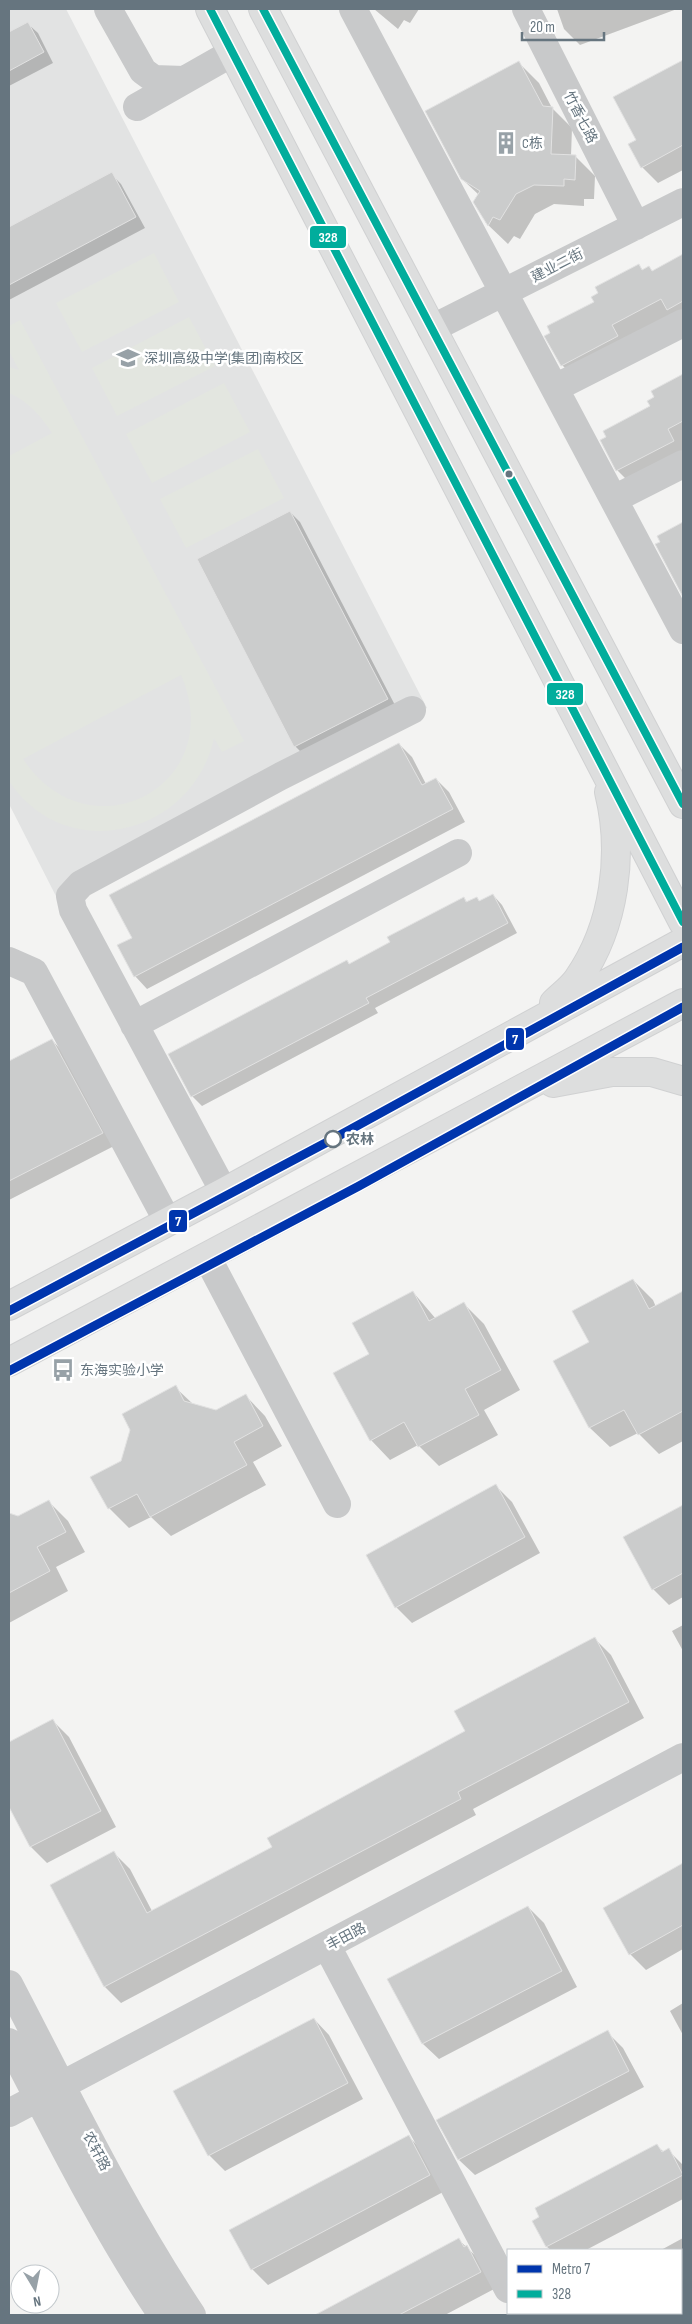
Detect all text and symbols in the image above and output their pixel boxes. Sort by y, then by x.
scale bar [522,10,604,42]
text: 20 m [530,18,555,37]
street label: 竹香七路 [560,88,601,146]
building icon: C栋 [493,130,519,156]
place label: C栋 [522,135,543,152]
line badge: 328 [309,225,347,249]
text: 328 [318,229,338,246]
street label: 建业二街 [528,245,586,286]
school or university icon: 深圳高级中学(集团)南校区 [115,345,141,371]
place label: 深圳高级中学(集团)南校区 [144,350,304,367]
unlabelled marker [504,469,514,479]
line badge: 328 [546,682,584,706]
text: 328 [555,686,575,703]
line badge: 7 [505,1027,525,1051]
text: 7 [512,1031,519,1048]
marker: 农林 [324,1130,342,1148]
place label: 农林 [346,1131,374,1148]
line badge: 7 [168,1209,188,1233]
text: 7 [175,1213,182,1230]
bus stop icon: 东海实验小学 [50,1357,76,1383]
place label: 东海实验小学 [80,1362,164,1379]
street label: 丰田路 [324,1919,369,1954]
street label: 农轩路 [79,2129,114,2174]
legend [507,2249,682,2314]
text: Metro 7 [552,2260,590,2279]
north arrow [10,2264,60,2314]
text: 328 [552,2285,571,2304]
text: N [32,2292,42,2310]

